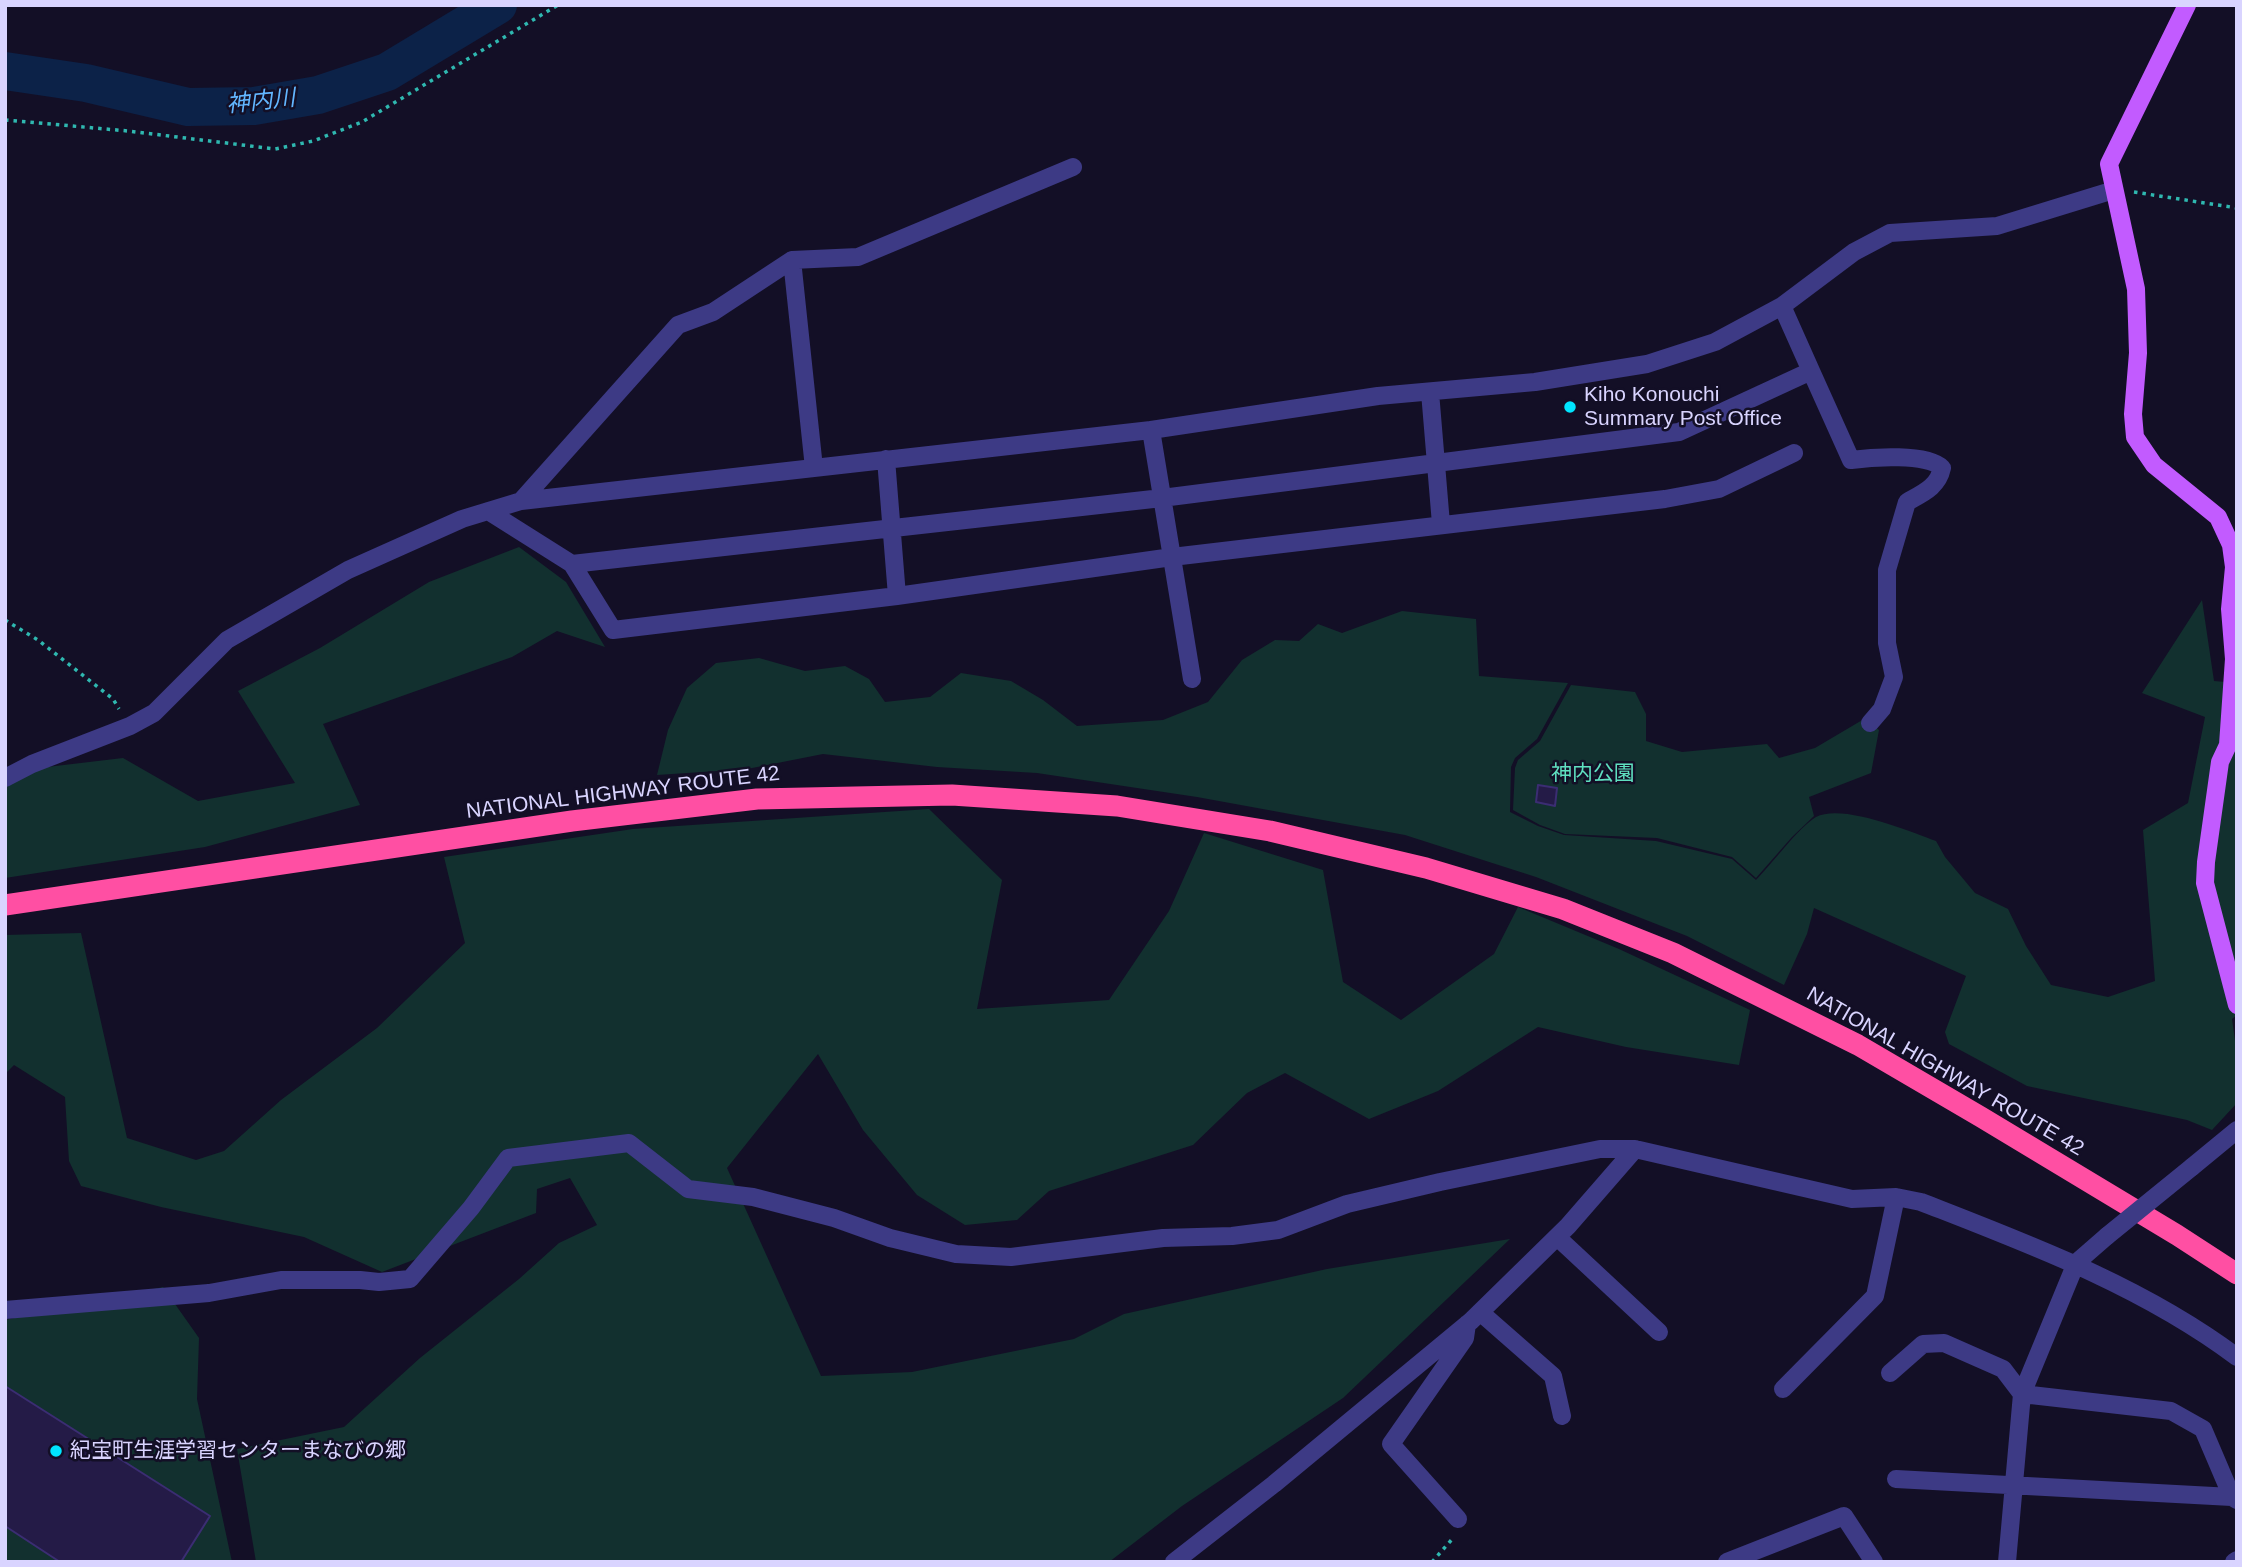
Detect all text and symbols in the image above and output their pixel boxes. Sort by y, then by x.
water label: 神内川 [225,85,297,119]
place label: Kiho Konouchi Summary Post Office [1584,382,1782,432]
marker: Kiho Konouchi Summary Post Office [1562,399,1578,415]
street label: NATIONAL HIGHWAY ROUTE 42 [465,761,781,825]
park label: 神内公園 [1551,761,1635,787]
street label: NATIONAL HIGHWAY ROUTE 42 [1802,982,2088,1162]
place label: 紀宝町生涯学習センターまなびの郷 [70,1438,406,1464]
marker: 紀宝町生涯学習センターまなびの郷 [48,1443,64,1459]

